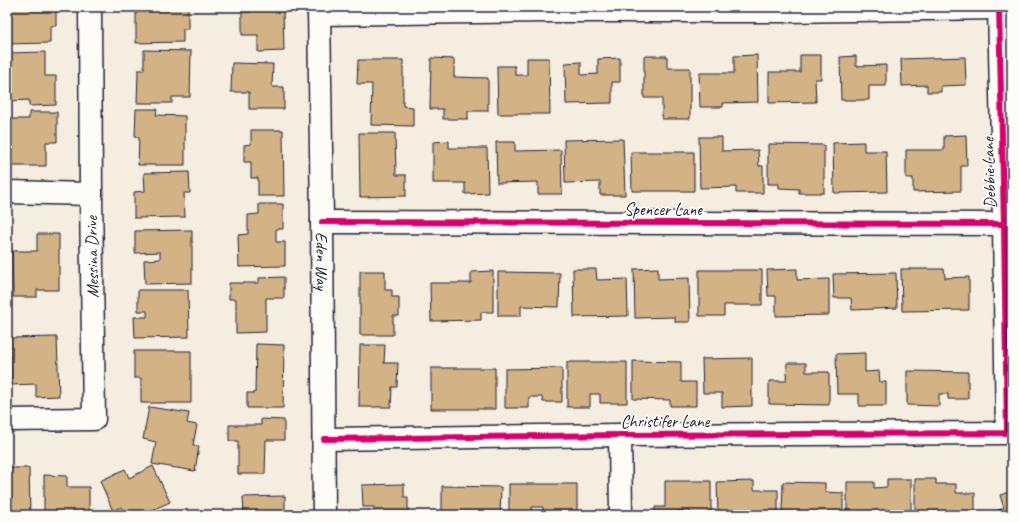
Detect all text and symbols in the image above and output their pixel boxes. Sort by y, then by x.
street label: Debbie Lane [977,136,1001,209]
street label: Spencer Lane [624,199,703,220]
street label: Messina Drive [81,214,103,298]
street label: Eden Way [312,232,333,291]
street label: Christifer Lane [621,411,711,432]

